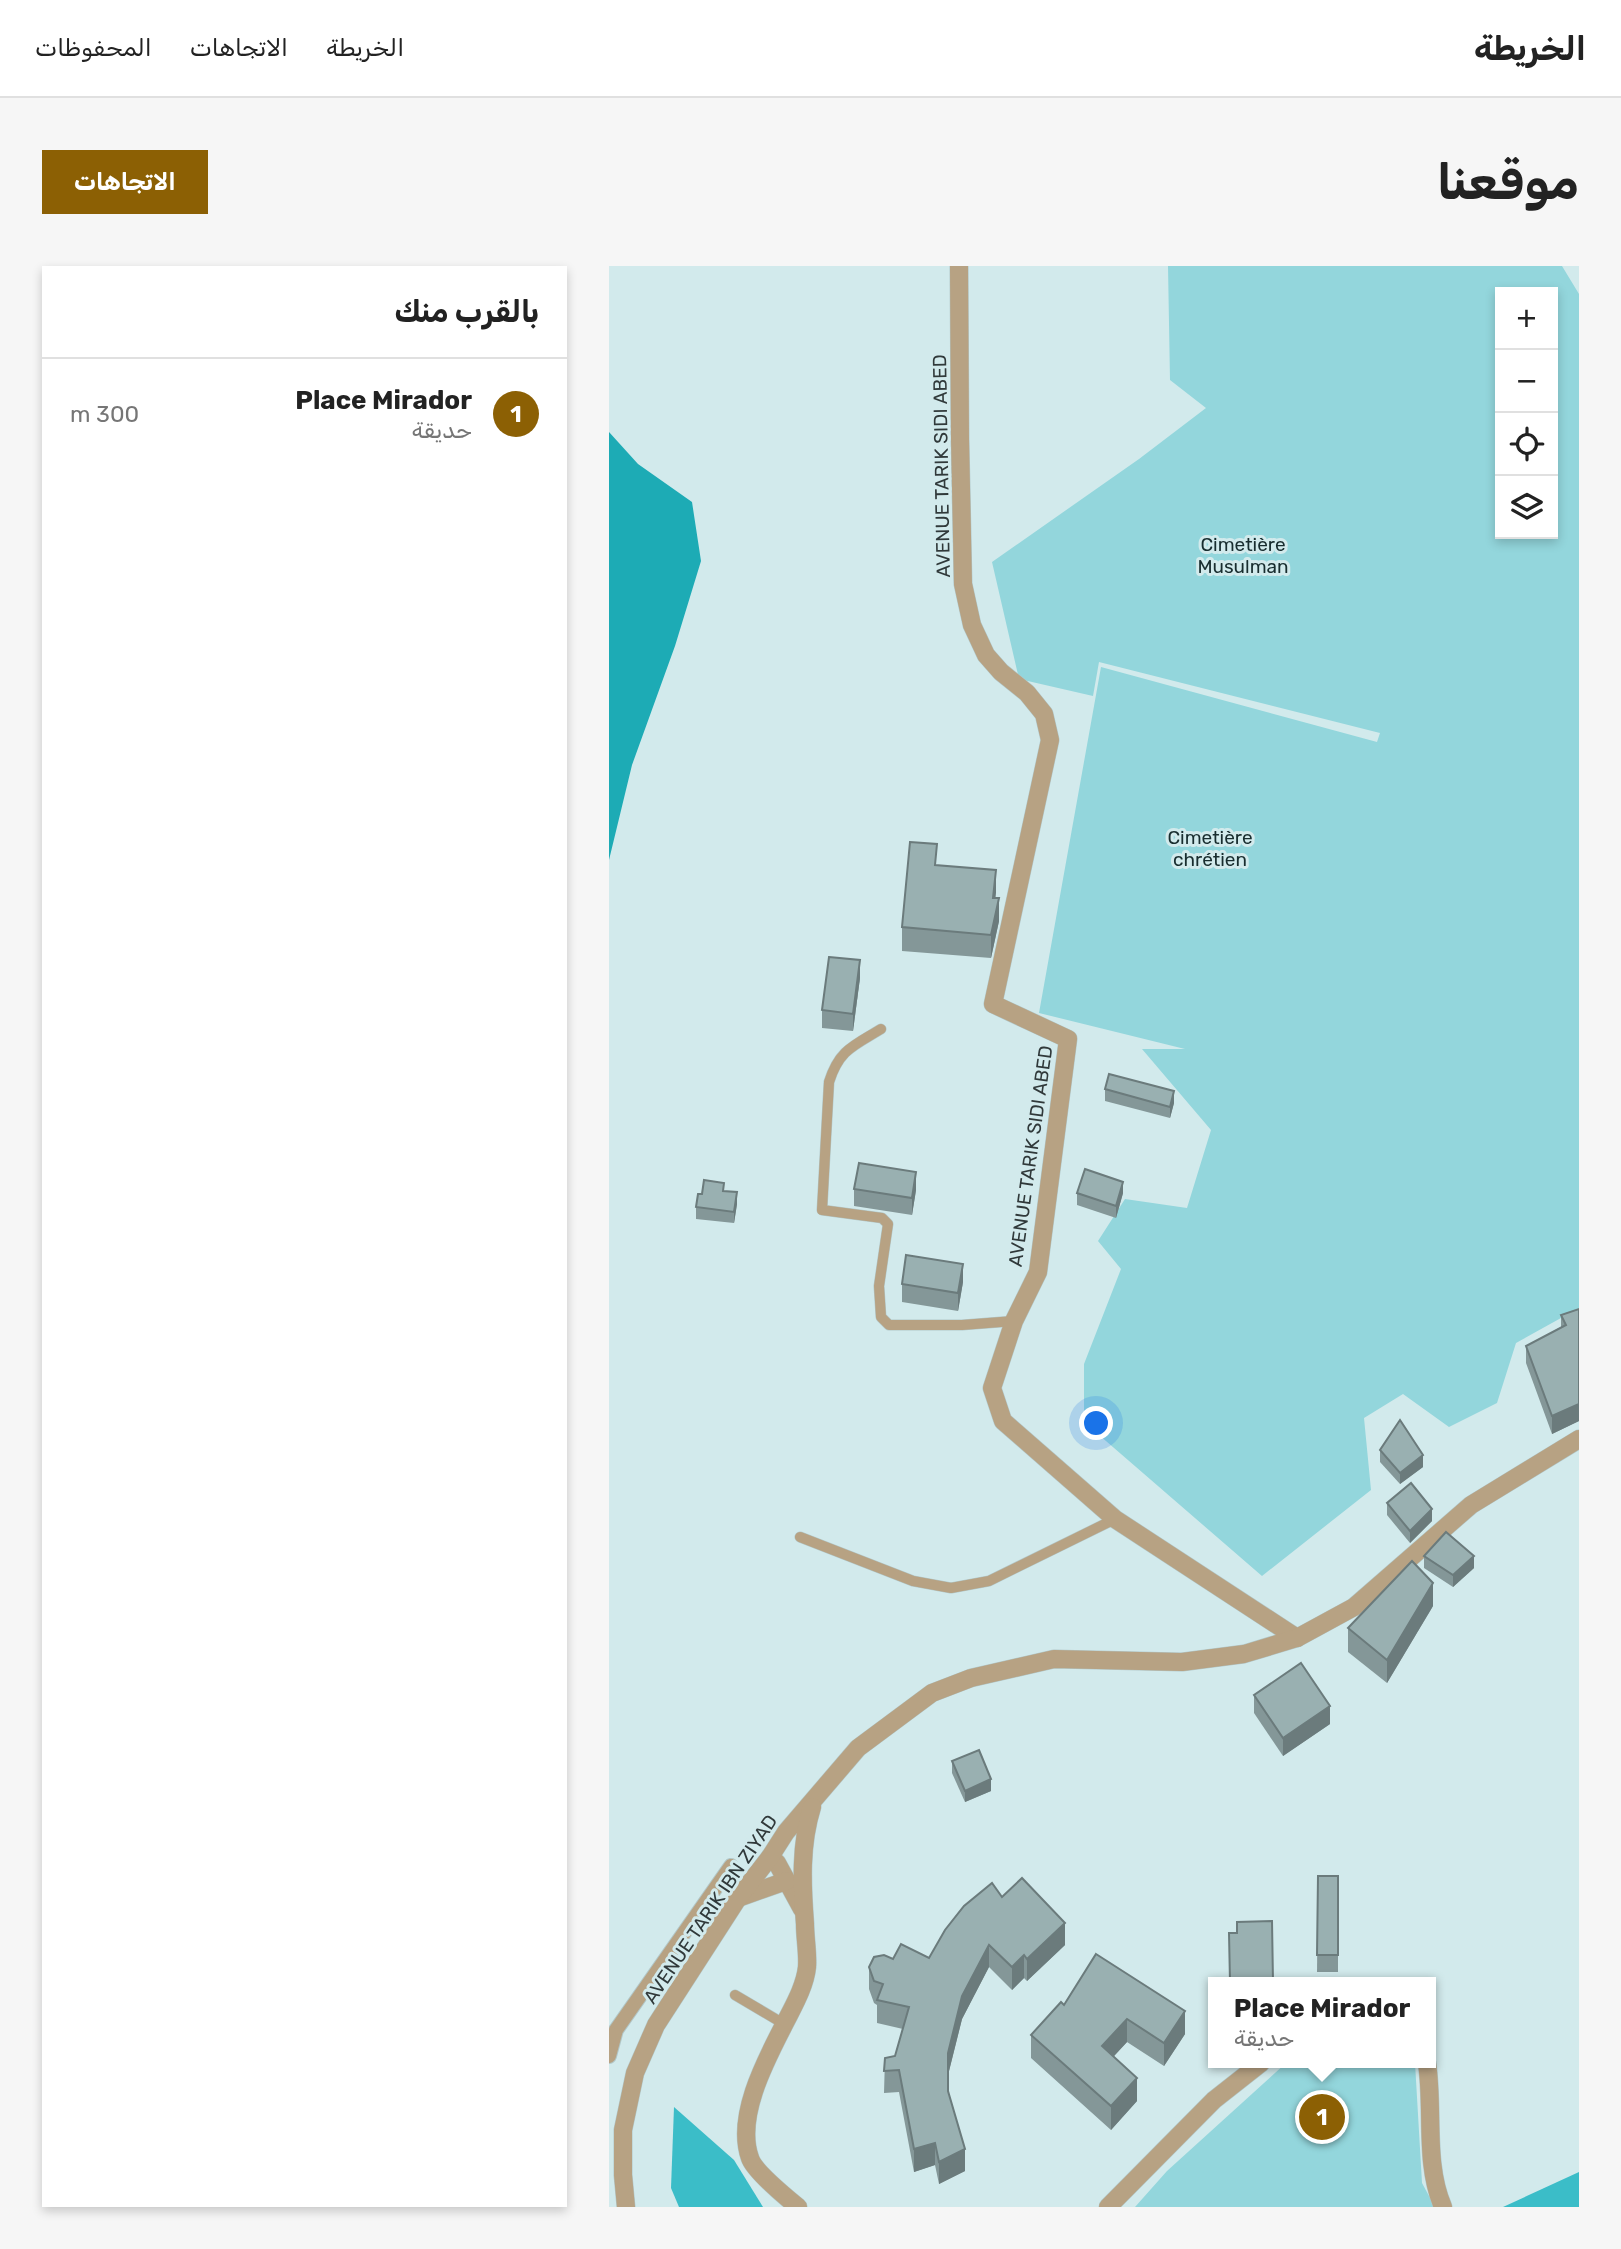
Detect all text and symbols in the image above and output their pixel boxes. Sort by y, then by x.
text: الخريطة [1474,29,1586,68]
text: المحفوظات [35,34,152,62]
text: الاتجاهات [190,34,288,62]
text: الخريطة [326,34,404,62]
button: الاتجاهات [42,150,208,214]
text: موقعنا [1437,153,1579,211]
map controls [1495,287,1558,539]
button: + [1495,287,1558,350]
text: بالقرب منك [394,294,539,330]
button: − [1495,350,1558,413]
street label: AVENUE TARIK SIDI ABED [928,354,955,578]
text: Place Mirador [295,385,472,416]
text: 300 m [70,400,139,428]
text: 1 [510,400,522,428]
button: locate [1495,413,1558,476]
text: حديقة [411,416,472,444]
button: layers [1495,476,1558,539]
park label: Cimetière Musulman [1197,533,1289,578]
park label: Cimetière chrétien [1167,826,1253,871]
street label: AVENUE TARIK SIDI ABED [1004,1044,1057,1268]
your location [1079,1406,1113,1440]
street label: AVENUE TARIK IBN ZIYAD [639,1810,782,2008]
popup [1208,1977,1436,2068]
text: Place Mirador [1234,1993,1410,2024]
text: حديقة [1234,2024,1294,2052]
pin: 1 [1299,2091,1345,2143]

